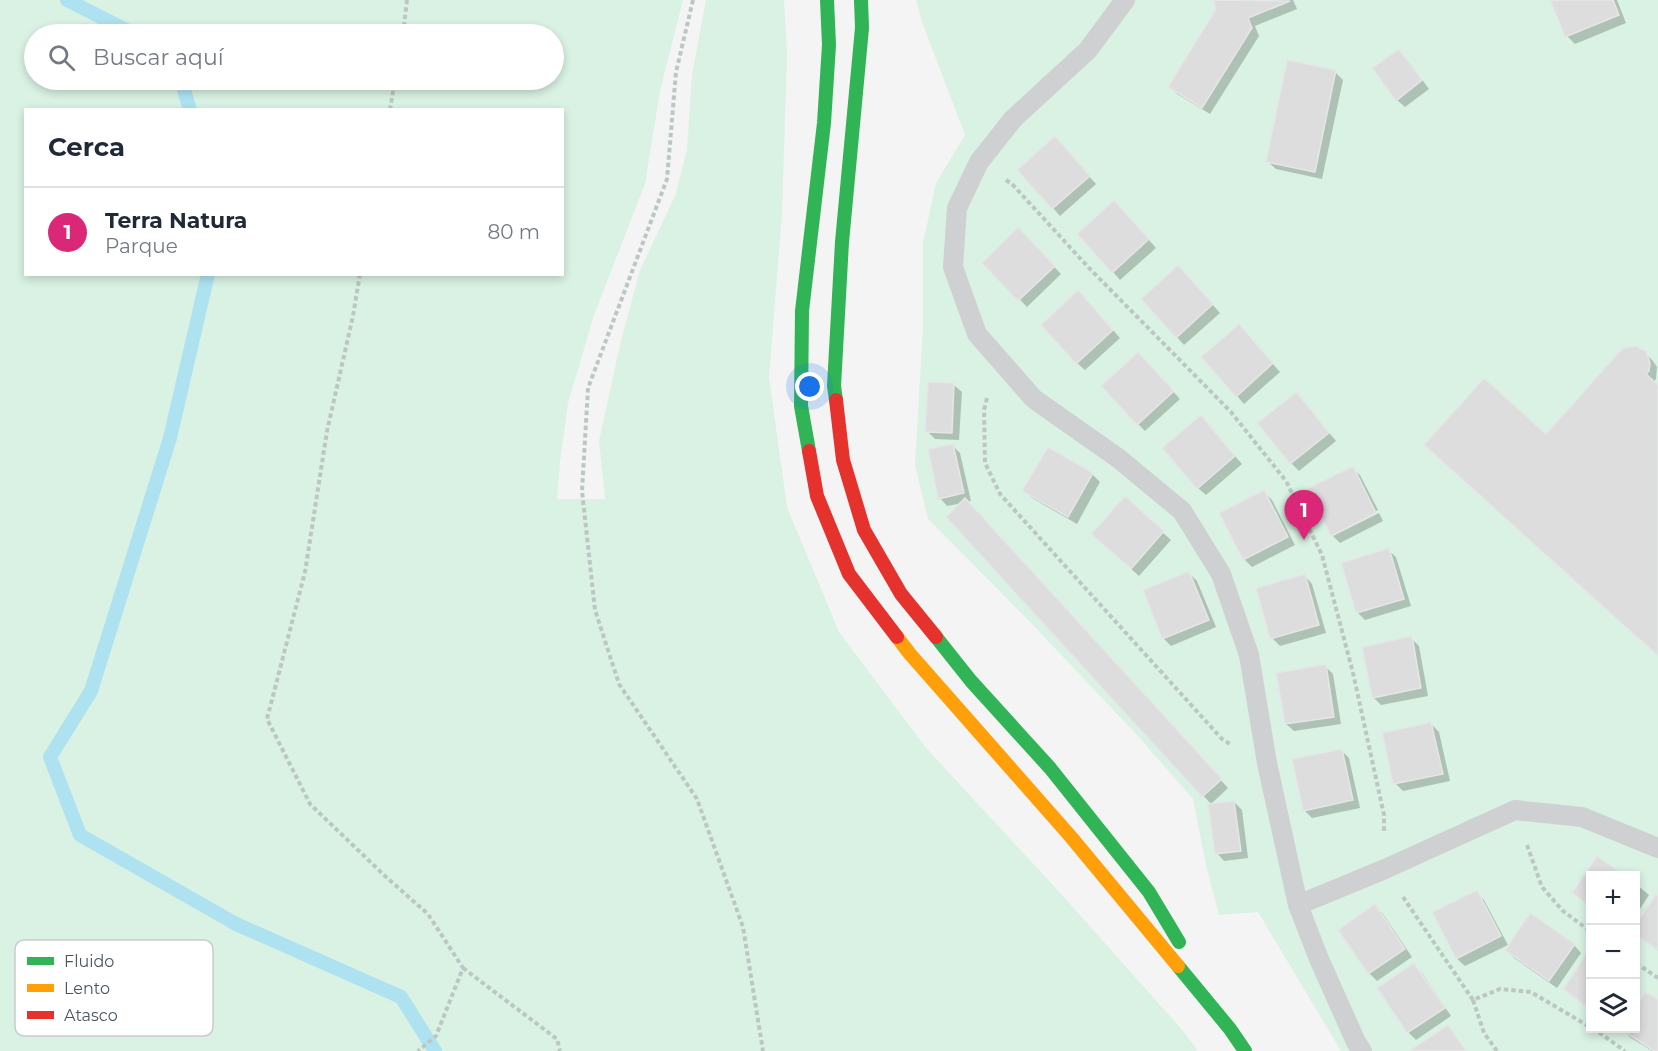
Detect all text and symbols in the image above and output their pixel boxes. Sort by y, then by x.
search box [24,24,564,90]
icon: search [45,41,78,74]
text: Buscar aquí [93,44,224,71]
text: Cerca [48,131,125,163]
text: Terra Natura [105,207,247,234]
text: 1 [64,220,71,244]
text: 80 m [488,220,540,244]
text: Parque [105,234,178,258]
your location [795,372,824,401]
pin: 1 [1284,490,1324,540]
map controls [1586,871,1640,1033]
button: + [1586,871,1640,925]
button: − [1586,925,1640,979]
legend [15,940,213,1036]
text: Fluido [64,952,114,971]
text: Lento [64,979,110,998]
button: layers [1586,979,1640,1033]
text: Atasco [64,1006,118,1025]

